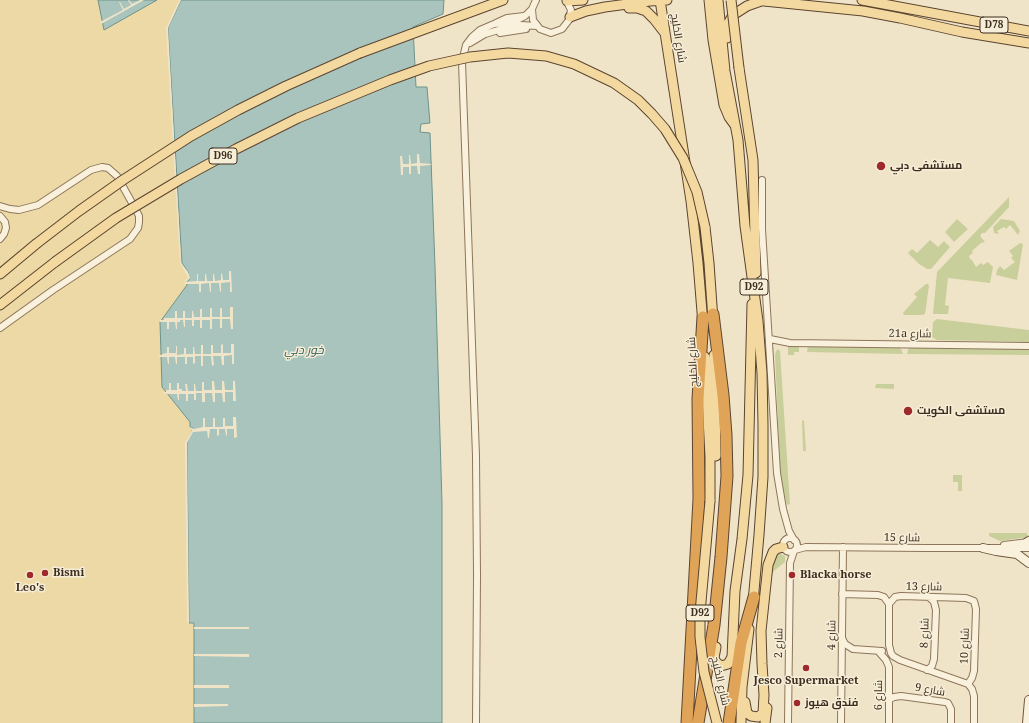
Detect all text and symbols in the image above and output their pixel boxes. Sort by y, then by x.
street label: شارع الخليج [668,12,688,64]
road number: D78 [980,17,1008,33]
road number: D96 [209,148,237,164]
place label: مستشفى دبي [890,159,962,173]
marker: مستشفى دبي [875,160,887,172]
road number: D92 [740,279,768,295]
street label: 21a شارع [889,327,931,341]
street label: شارع الخليج [685,337,701,387]
water label: خور دبي [284,344,324,358]
place label: مستشفى الكويت [917,404,1005,418]
marker: مستشفى الكويت [902,405,914,417]
street label: شارع 15 [884,531,920,545]
place label: Bismi [53,566,84,580]
marker: Bismi [40,568,50,578]
place label: Blacka horse [800,568,872,582]
marker: Leo's [25,570,35,580]
marker: Blacka horse [787,570,797,580]
street label: شارع 13 [906,580,942,594]
place label: Leo's [16,581,44,595]
road number: D92 [686,605,714,621]
street label: شارع 8 [918,618,932,648]
street label: شارع 4 [825,620,839,650]
street label: شارع 2 [772,628,786,658]
street label: شارع 10 [958,628,972,664]
street label: شارع الخليج [708,655,732,707]
marker: Jesco Supermarket [801,663,811,673]
place label: Jesco Supermarket [754,674,858,688]
street label: شارع 6 [872,680,886,710]
street label: شارع 9 [914,681,946,699]
place label: فندق هيوز [805,696,858,710]
marker: فندق هيوز [792,698,802,708]

